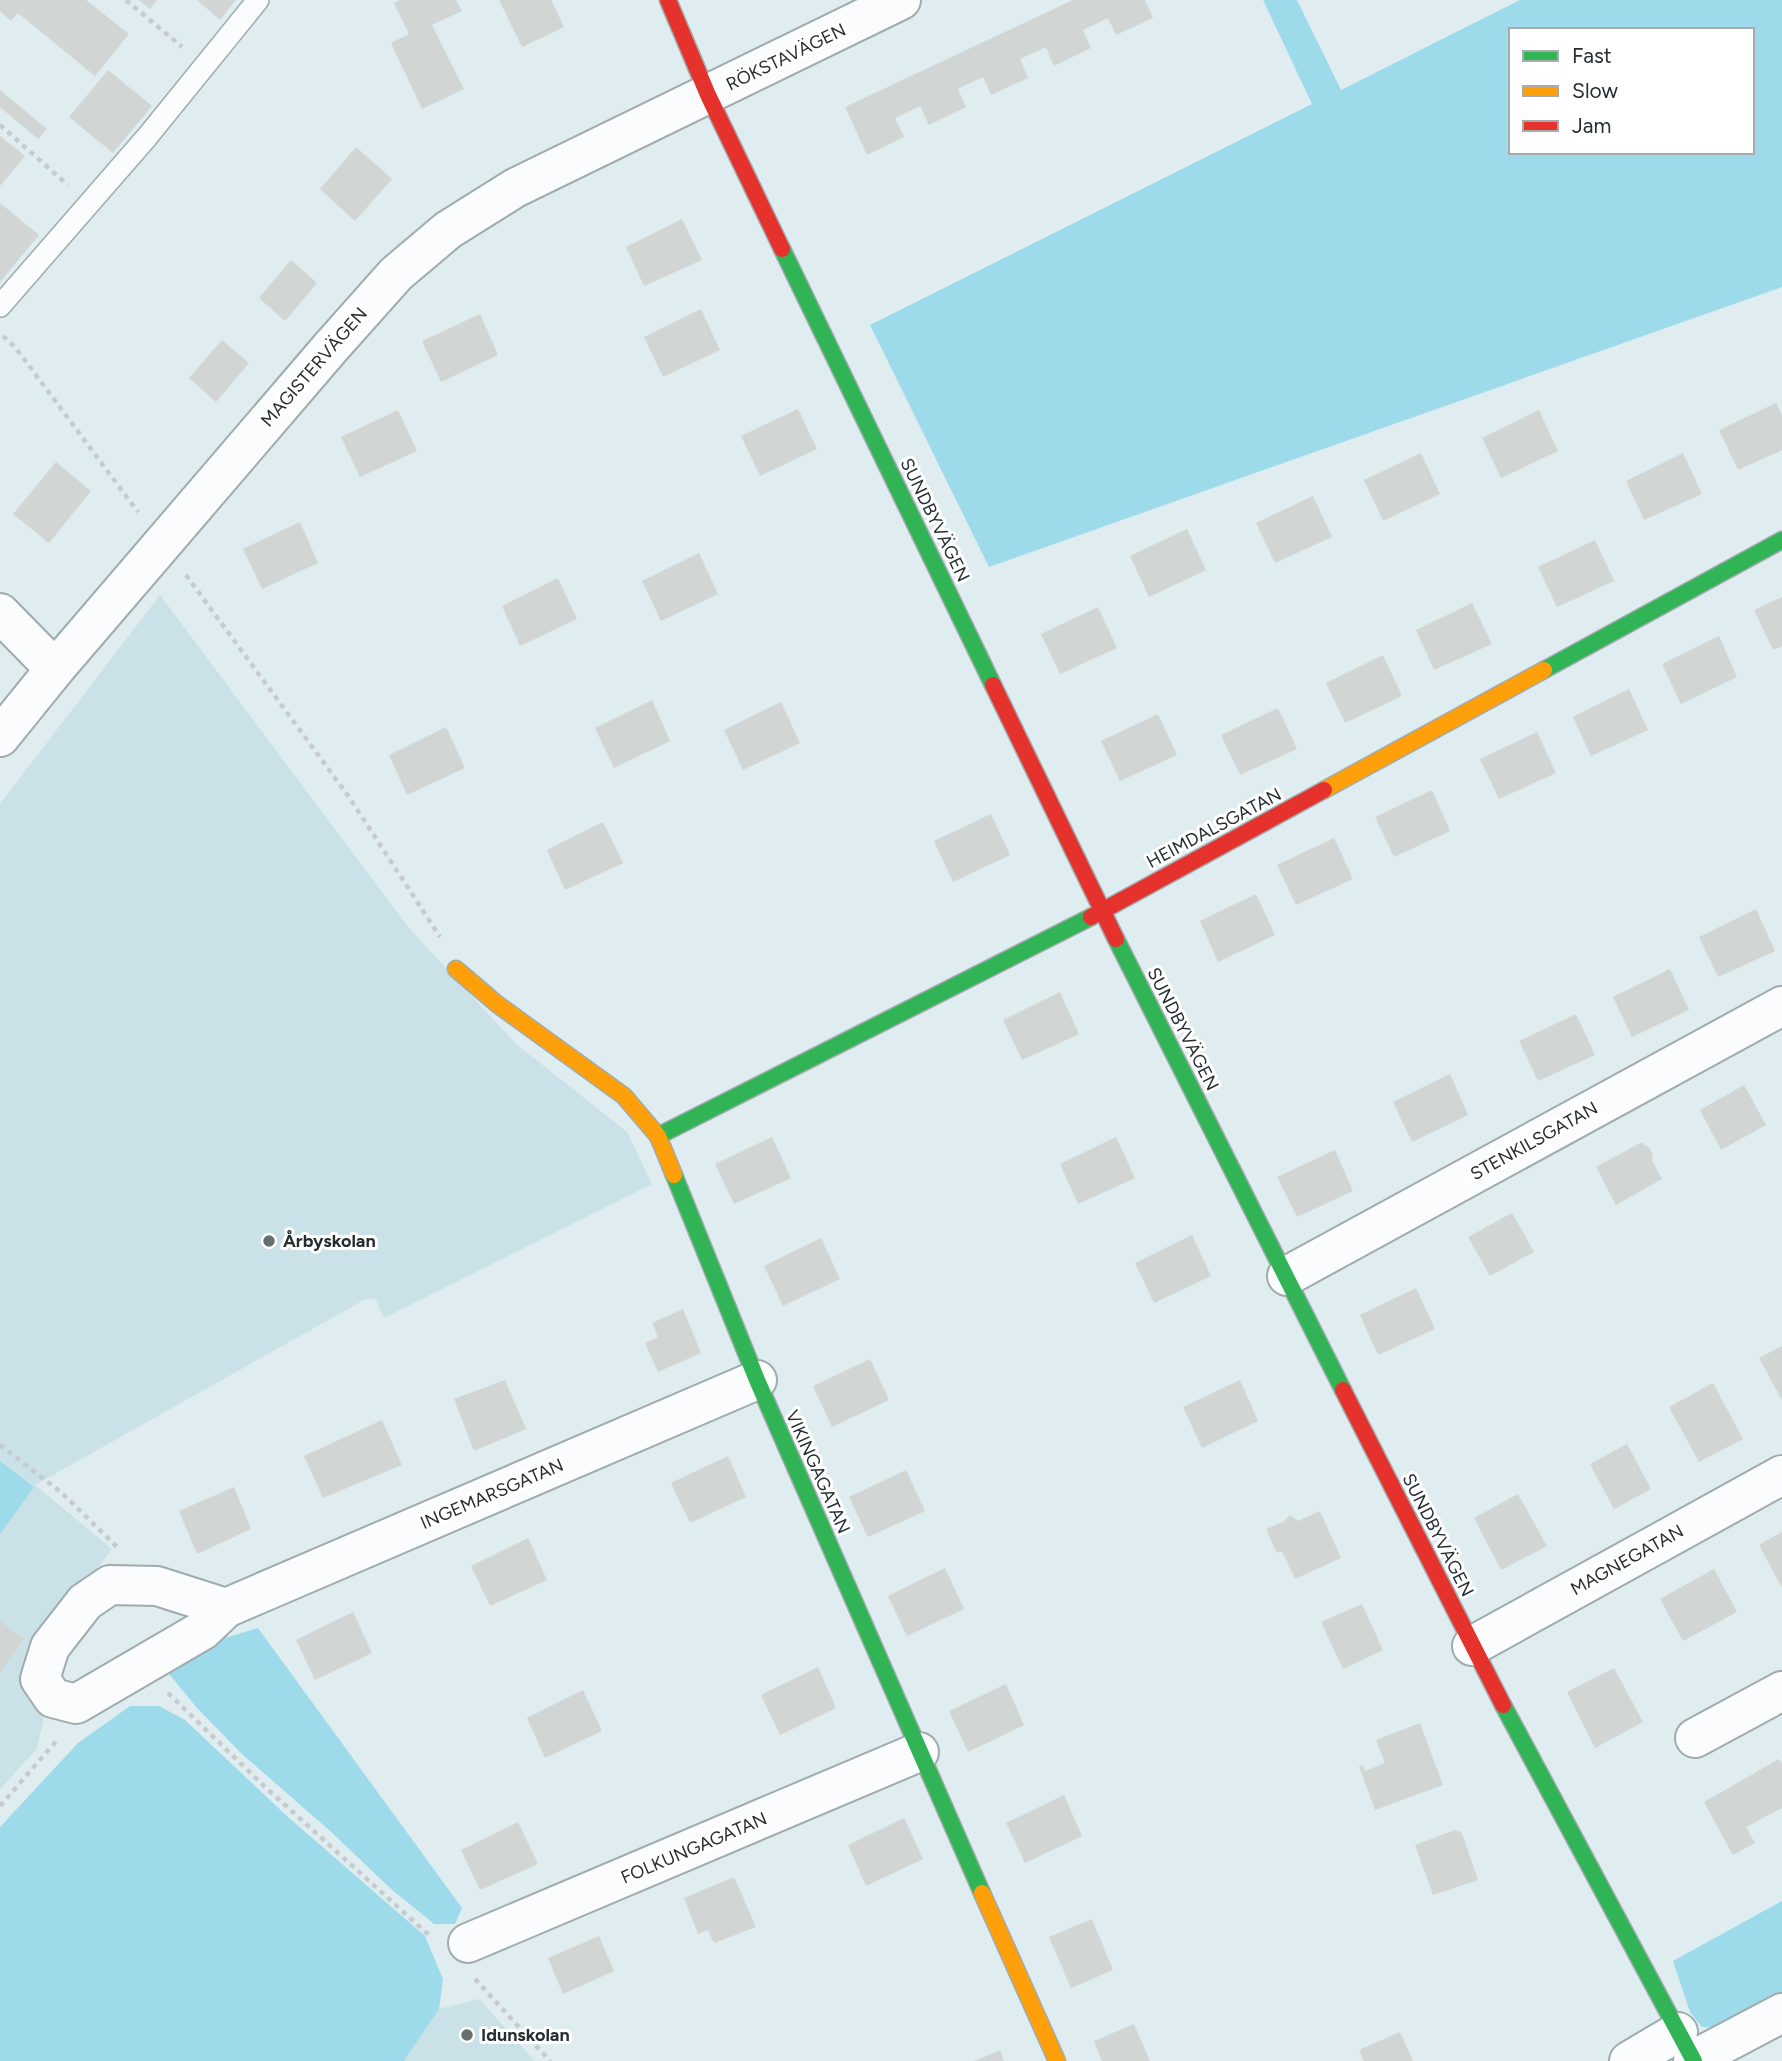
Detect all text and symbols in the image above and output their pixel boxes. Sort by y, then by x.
street label: RÖKSTAVÄGEN [723,19,849,95]
legend [1509,28,1754,154]
text: Fast [1572,43,1612,68]
text: Slow [1572,78,1618,103]
text: Jam [1572,113,1611,138]
street label: MAGISTERVÄGEN [256,303,372,431]
street label: SUNDBYVÄGEN [896,455,974,585]
street label: HEIMDALSGATAN [1143,783,1285,873]
street label: SUNDBYVÄGEN [1143,964,1223,1094]
street label: STENKILSGATAN [1466,1097,1602,1185]
place label: Årbyskolan [283,1229,376,1252]
marker: Årbyskolan [261,1233,277,1249]
street label: VIKINGAGATAN [781,1407,855,1537]
street label: INGEMARSGATAN [417,1454,567,1534]
street label: SUNDBYVÄGEN [1398,1470,1478,1600]
street label: MAGNEGATAN [1567,1520,1687,1600]
street label: FOLKUNGAGATAN [618,1807,770,1889]
place label: Idunskolan [481,2024,570,2046]
marker: Idunskolan [459,2027,475,2043]

